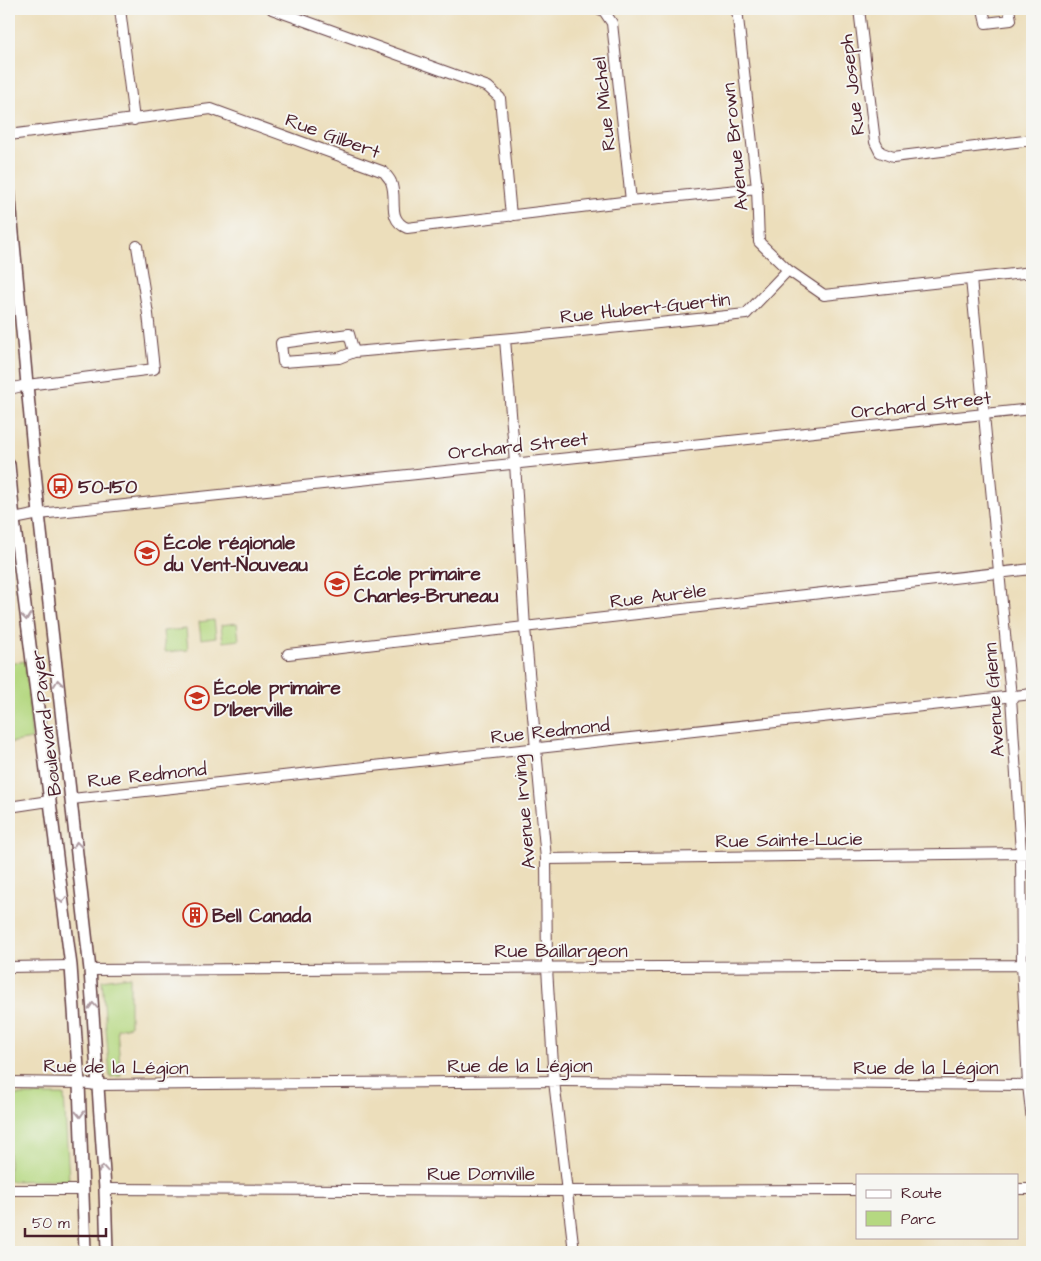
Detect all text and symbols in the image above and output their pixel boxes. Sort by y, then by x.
street label: Rue Joseph [833,32,872,137]
street label: Rue Michel [586,55,623,152]
street label: Avenue Brown [715,81,756,212]
street label: Rue Gilbert [281,107,384,166]
street label: Rue Hubert-Guertin [559,286,732,331]
street label: Orchard Street [850,385,993,426]
street label: Orchard Street [447,426,590,467]
bus stop icon: 50-150 [47,473,73,499]
place label: 50-150 [78,474,137,501]
place label: École régionale du Vent-Nouveau [163,530,308,579]
school or university icon: École régionale du Vent-Nouveau [134,540,160,566]
place label: École primaire Charles-Bruneau [354,561,499,610]
school or university icon: École primaire Charles-Bruneau [324,571,350,597]
street label: Rue Aurèle [608,577,708,616]
one-way arrow [20,614,31,622]
street label: Avenue Glenn [977,642,1012,758]
street label: Boulevard Payer [24,647,70,798]
place label: École primaire D'Iberville [214,675,342,724]
one-way arrow [53,679,64,687]
school or university icon: École primaire D'Iberville [184,685,210,711]
street label: Rue Redmond [489,712,611,751]
street label: Avenue Irving [506,753,544,870]
street label: Rue Redmond [86,756,208,795]
street label: Rue Sainte-Lucie [715,826,863,855]
one-way arrow [72,840,83,848]
one-way arrow [56,896,67,904]
building icon: Bell Canada [182,902,208,928]
place label: Bell Canada [212,903,311,930]
street label: Rue Baillargeon [494,938,628,966]
one-way arrow [87,1002,98,1010]
street label: Rue de la Légion [43,1053,189,1083]
street label: Rue de la Légion [447,1053,593,1081]
street label: Rue de la Légion [853,1055,999,1083]
one-way arrow [74,1110,85,1118]
street label: Rue Domville [427,1161,535,1188]
one-way arrow [98,1164,109,1172]
legend [856,1174,1018,1238]
text: Route [901,1183,942,1204]
scale bar [25,1206,106,1238]
text: Parc [901,1209,936,1230]
text: 50 m [32,1213,70,1234]

